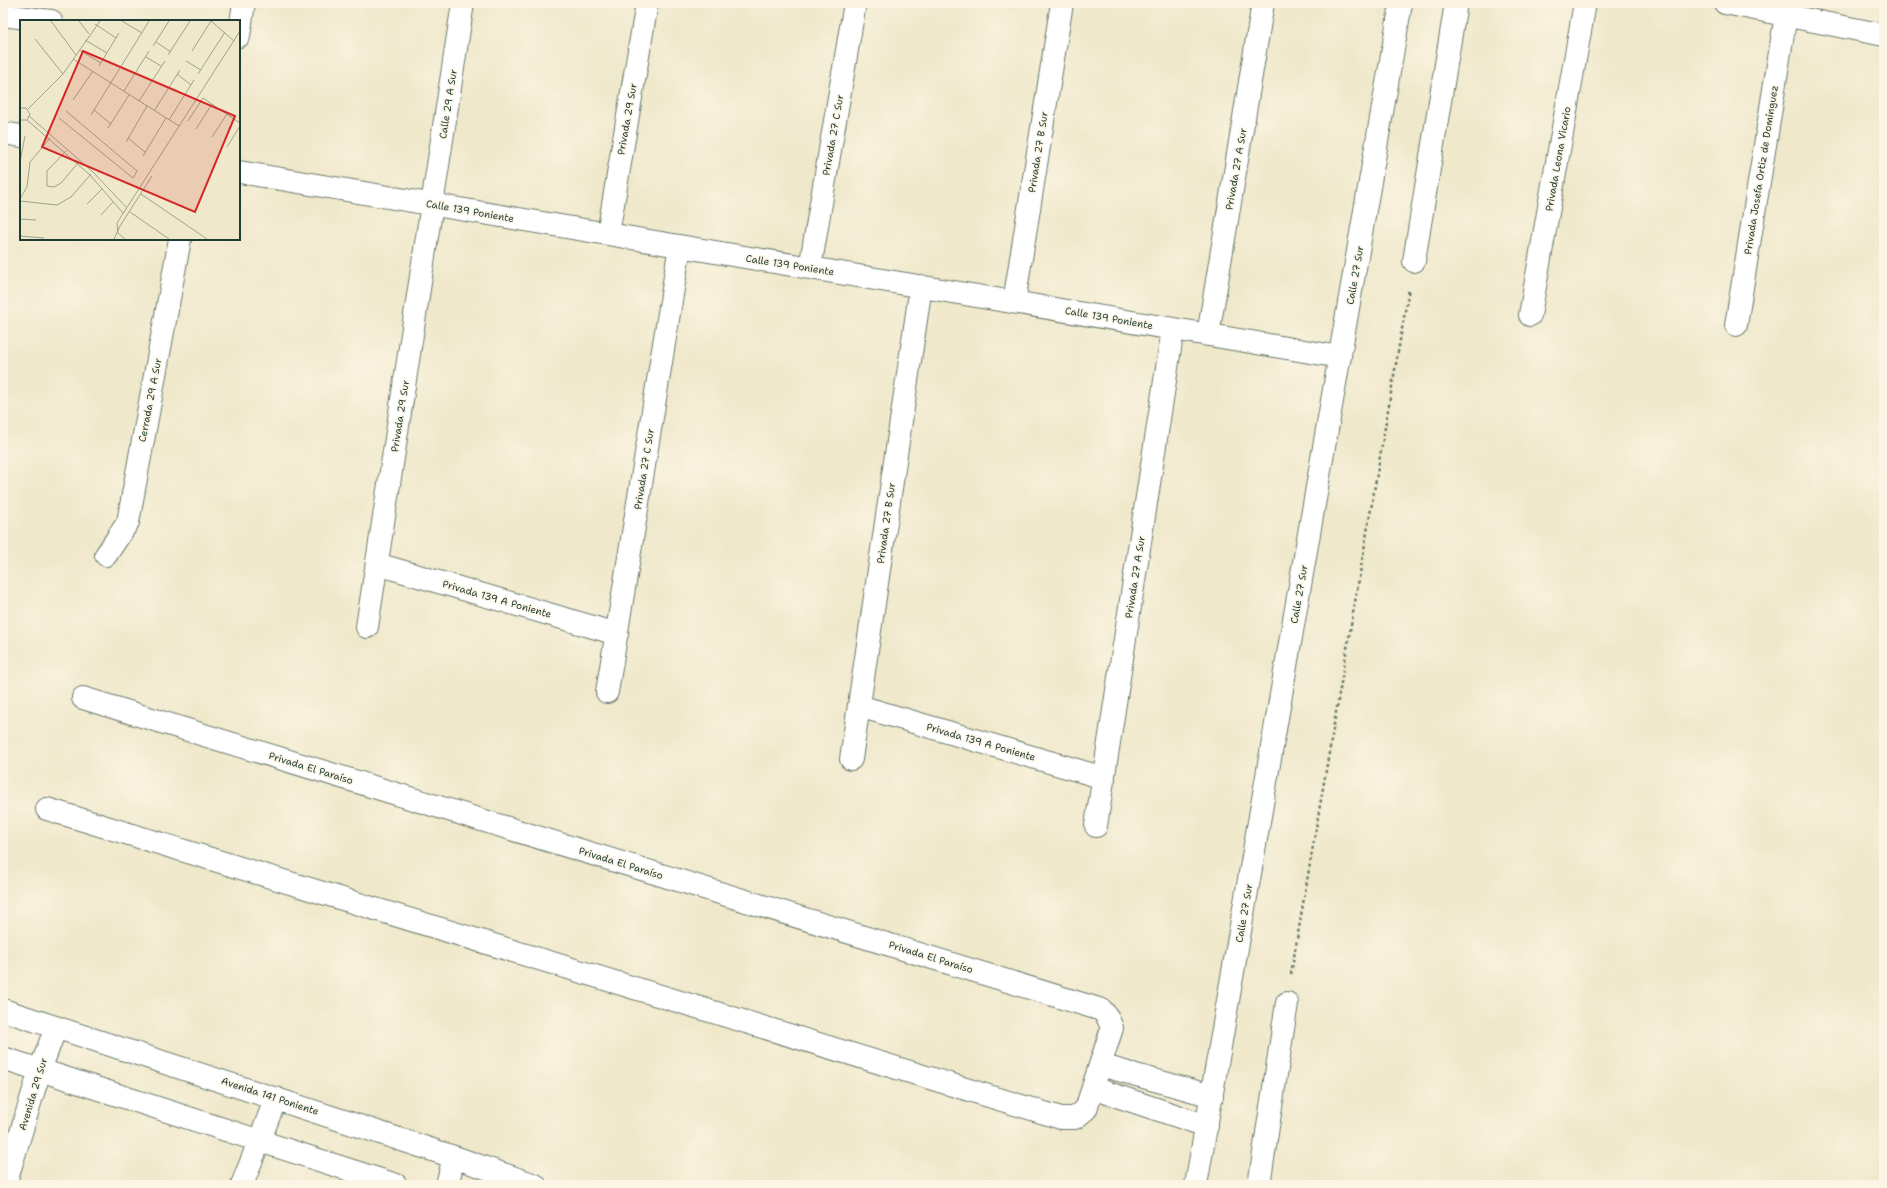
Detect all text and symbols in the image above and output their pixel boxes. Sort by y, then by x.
inset map [20,20,240,240]
street label: Calle 29 A Sur [436,68,460,140]
street label: Privada 29 Sur [614,82,640,156]
street label: Privada Josefa Ortiz de Domínguez [1741,84,1781,256]
street label: Privada 27 C Sur [819,93,847,177]
street label: Privada Leona Vicario [1542,106,1574,212]
street label: Privada 27 B Sur [1025,110,1051,193]
street label: Privada 27 A Sur [1222,127,1250,211]
street label: Calle 139 Poniente [425,197,515,225]
street label: Calle 27 Sur [1343,244,1367,305]
street label: Calle 139 Poniente [745,252,835,278]
street label: Calle 139 Poniente [1064,304,1154,332]
street label: Cerrada 29 A Sur [135,357,165,443]
street label: Privada 29 Sur [388,379,412,453]
street label: Privada 27 C Sur [631,427,657,511]
street label: Privada 27 B Sur [874,481,898,564]
street label: Privada 27 A Sur [1122,535,1148,619]
street label: Calle 27 Sur [1287,563,1311,624]
street label: Privada 139 A Poniente [441,577,553,621]
street label: Privada 139 A Poniente [925,720,1037,764]
street label: Privada El Paraíso [267,749,355,787]
street label: Privada El Paraíso [577,844,665,882]
street label: Calle 27 Sur [1232,882,1256,943]
street label: Privada El Paraíso [887,938,975,976]
street label: Avenida 29 Sur [16,1056,50,1132]
street label: Avenida 141 Poniente [220,1074,321,1118]

